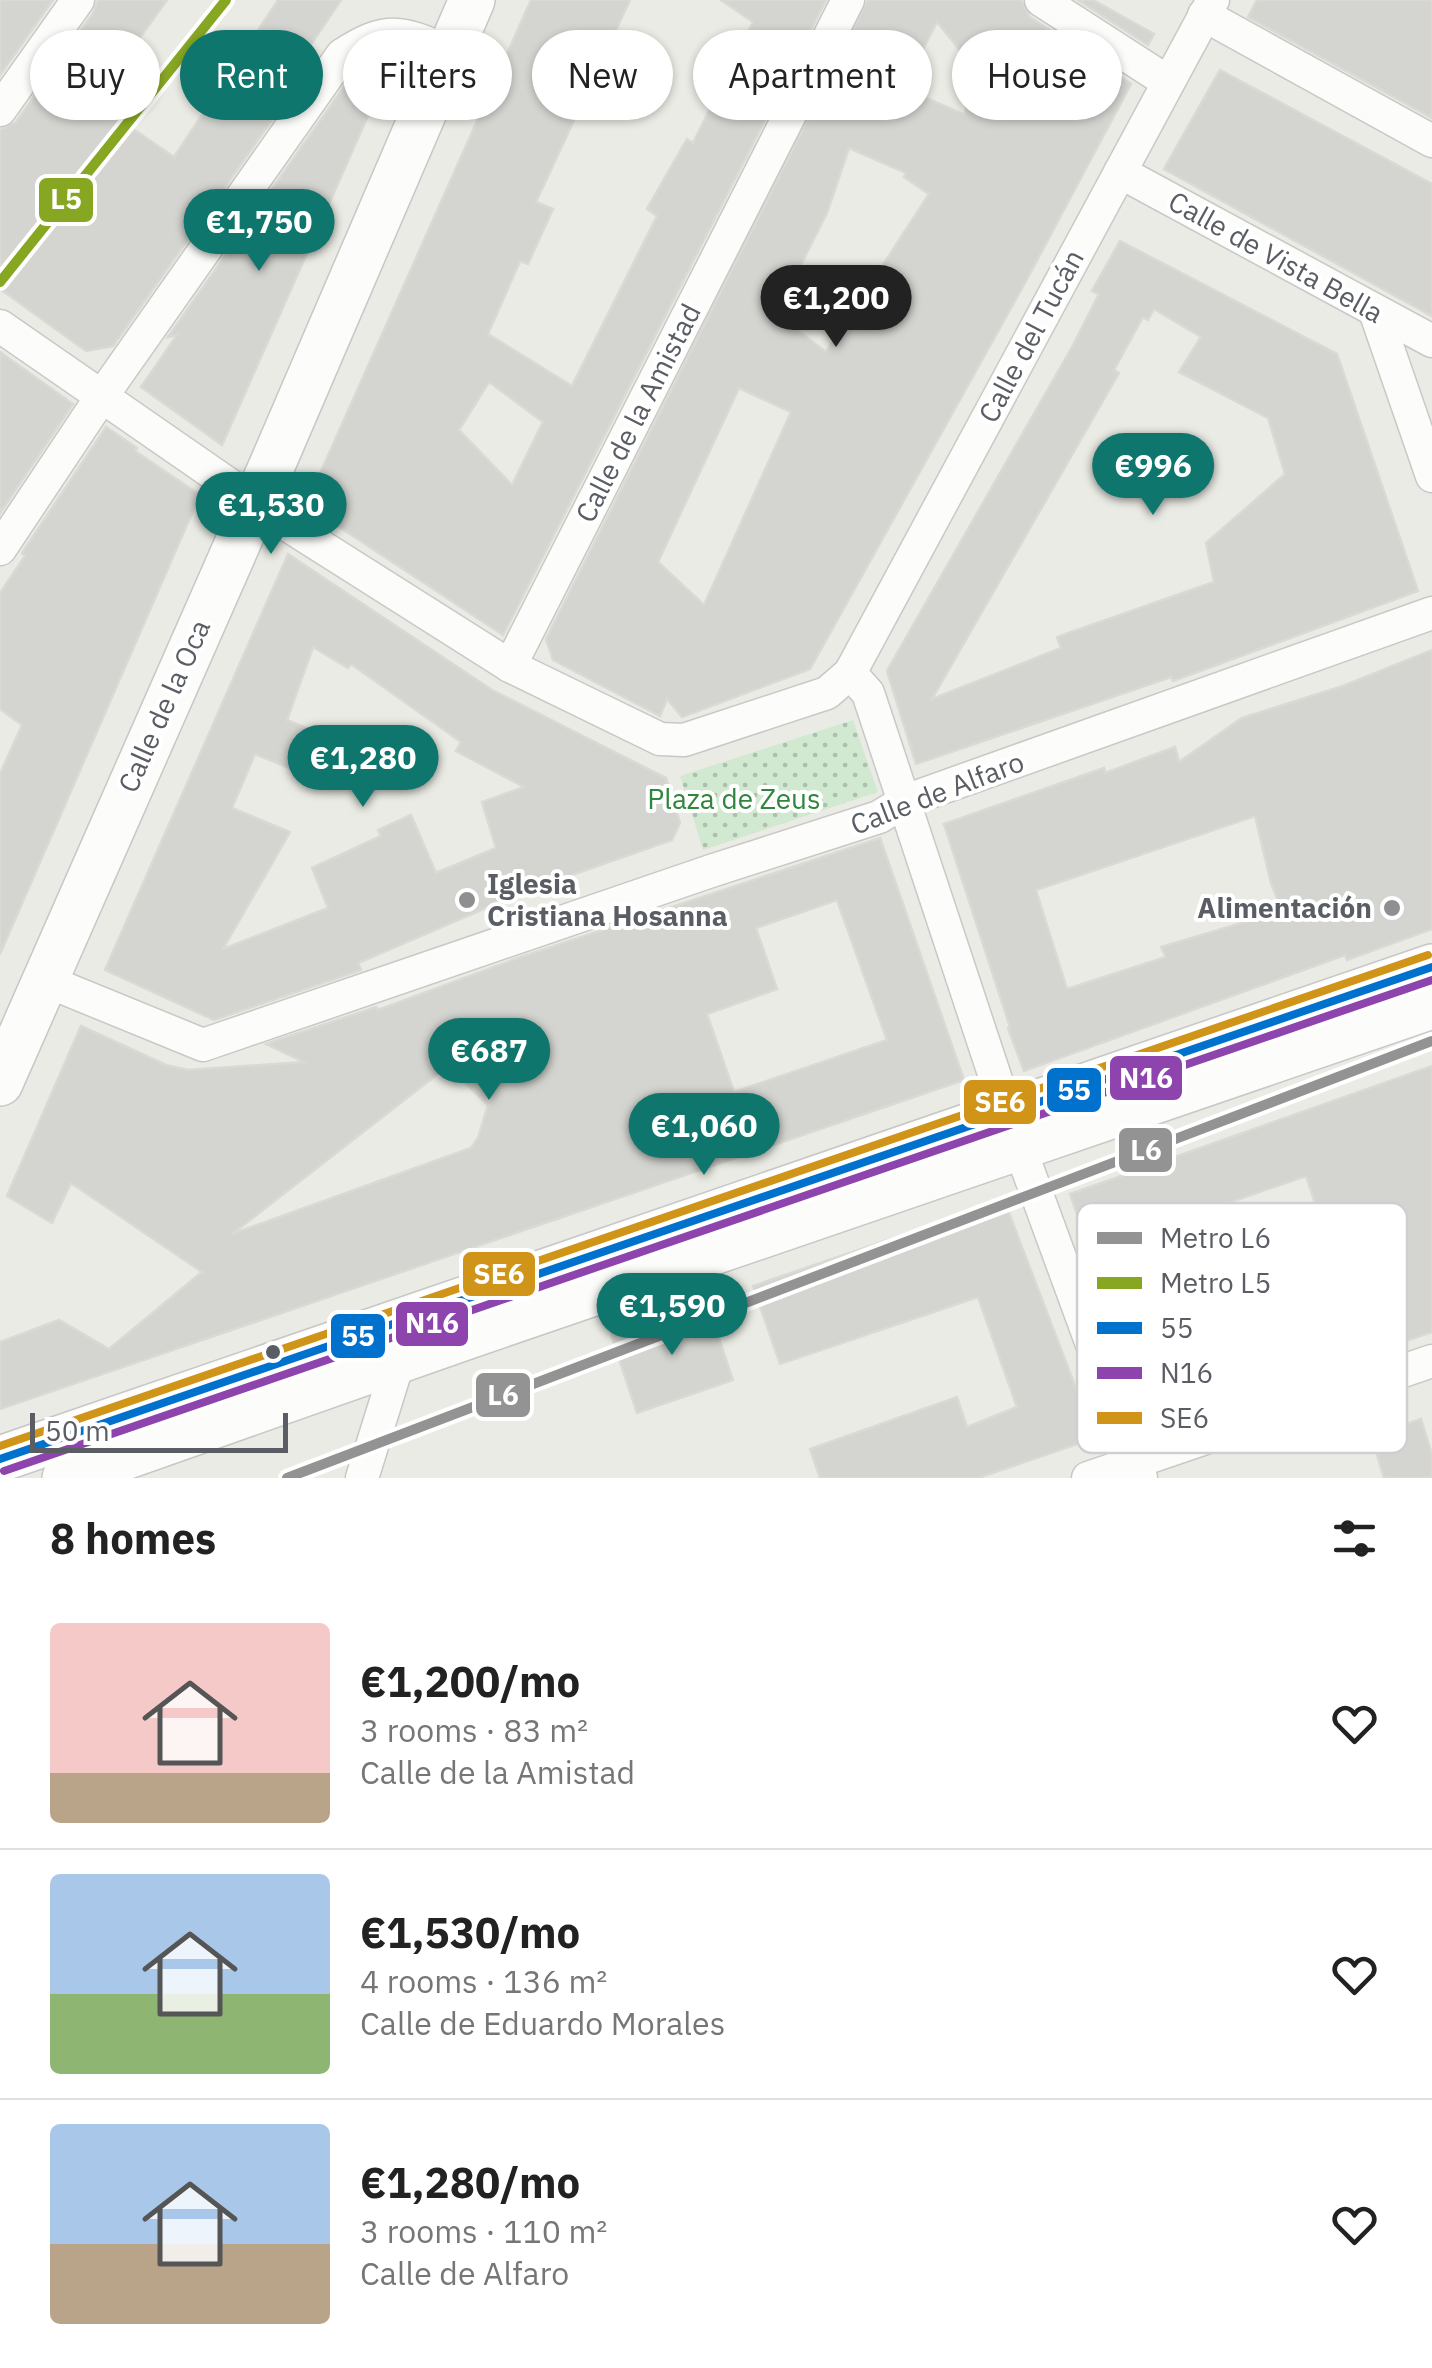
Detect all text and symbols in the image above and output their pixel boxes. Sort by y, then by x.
chip: Buy [30,30,160,120]
chip: Rent [180,30,323,120]
chip: Filters [343,30,512,120]
chip: New [532,30,673,120]
chip: Apartment [693,30,932,120]
chip: House [952,30,1122,120]
line badge: L5 [37,176,95,224]
text: L5 [50,180,82,217]
street label: Calle de Vista Bella [1162,182,1390,331]
pin: €1,750 [178,189,340,274]
text: €1,750 [206,200,312,242]
street label: Calle del Tucán [969,243,1092,429]
pin: €1,200 [755,265,917,350]
text: €1,200 [783,276,889,318]
street label: Calle de la Amistad [566,297,709,528]
pin: €996 [1094,433,1212,518]
text: €996 [1114,444,1192,486]
pin: €1,530 [190,472,352,557]
text: €1,530 [218,483,324,525]
street label: Calle de la Oca [109,613,218,798]
pin: €1,280 [282,725,444,810]
text: €1,280 [310,736,416,778]
street label: Calle de Alfaro [845,742,1029,843]
park label: Plaza de Zeus [647,780,821,817]
place label: Iglesia Cristiana Hosanna [487,865,728,934]
marker: Iglesia Cristiana Hosanna [456,889,478,911]
place label: Alimentación [1197,889,1372,926]
marker: Alimentación [1381,897,1403,919]
pin: €687 [430,1018,548,1103]
text: €687 [450,1029,528,1071]
line badge: N16 [1108,1054,1184,1102]
text: N16 [1119,1059,1173,1096]
line badge: 55 [1045,1066,1103,1114]
text: 55 [1057,1071,1091,1108]
line badge: SE6 [962,1078,1038,1126]
text: SE6 [974,1083,1026,1120]
pin: €1,060 [623,1093,785,1178]
text: €1,060 [651,1104,757,1146]
line badge: L6 [1117,1126,1174,1174]
text: L6 [1130,1131,1162,1168]
legend [1077,1203,1407,1453]
text: Metro L6 [1160,1219,1271,1256]
line badge: SE6 [461,1250,537,1298]
text: SE6 [473,1255,525,1292]
text: Metro L5 [1160,1264,1271,1301]
pin: €1,590 [591,1273,753,1358]
text: €1,590 [619,1284,725,1326]
line badge: N16 [394,1300,470,1348]
text: N16 [405,1304,459,1341]
text: 55 [1160,1309,1194,1346]
line badge: 55 [329,1312,387,1360]
text: 55 [341,1317,375,1354]
unlabelled marker [263,1342,283,1362]
text: N16 [1160,1354,1213,1391]
line badge: L6 [474,1371,532,1419]
text: L6 [487,1376,519,1413]
text: SE6 [1160,1399,1209,1436]
scale bar [30,1408,288,1452]
text: 50 m [45,1412,110,1449]
text: 8 homes [50,1511,216,1566]
icon: filters [1327,1511,1382,1566]
text: €1,200/mo [360,1654,580,1709]
icon: home [130,1663,250,1783]
icon: heart [1327,1696,1382,1751]
text: 3 rooms · 83 m² [360,1709,588,1751]
text: Calle de la Amistad [360,1751,635,1793]
text: €1,530/mo [360,1905,580,1960]
icon: home [130,1914,250,2034]
icon: heart [1327,1947,1382,2002]
text: 4 rooms · 136 m² [360,1960,607,2002]
text: Calle de Eduardo Morales [360,2002,725,2044]
text: €1,280/mo [360,2155,580,2210]
icon: home [130,2164,250,2284]
icon: heart [1327,2197,1382,2252]
text: 3 rooms · 110 m² [360,2210,607,2252]
text: Calle de Alfaro [360,2252,569,2294]

